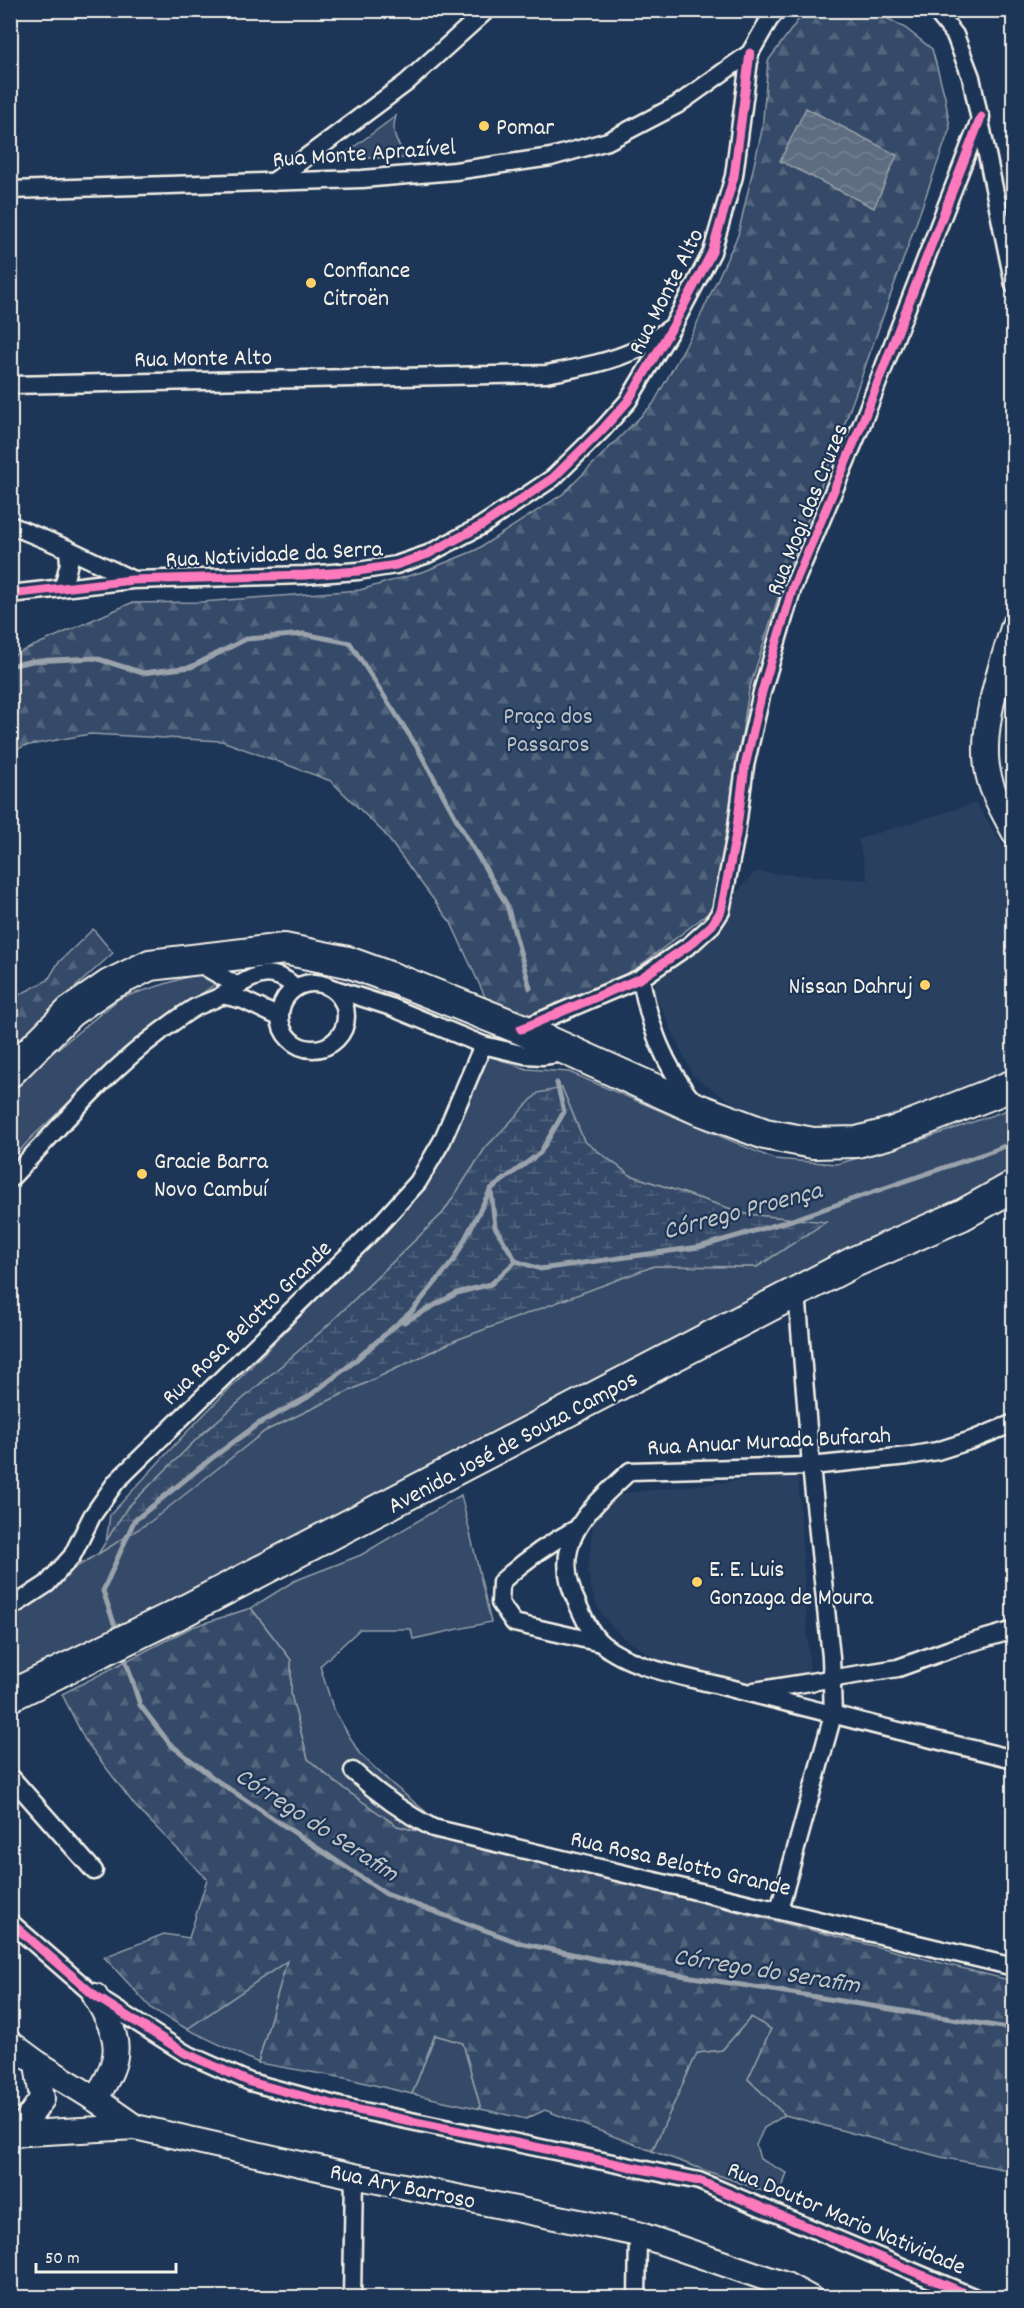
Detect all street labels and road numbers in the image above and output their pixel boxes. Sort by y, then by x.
street label: Rua Monte Aprazível [271,132,457,178]
street label: Rua Monte Alto [621,223,714,362]
street label: Rua Monte Alto [134,342,272,378]
street label: Rua Mogi das Cruzes [759,419,859,601]
street label: Rua Natividade da Serra [165,533,384,579]
street label: Rua Rosa Belotto Grande [155,1234,341,1415]
street label: Avenida José de Souza Campos [382,1363,644,1524]
street label: Rua Anuar Murada Bufarah [646,1420,892,1466]
street label: Rua Rosa Belotto Grande [567,1823,794,1907]
street label: Rua Doutor Mario Natividade [721,2154,970,2285]
street label: Rua Ary Barroso [326,2156,478,2220]

